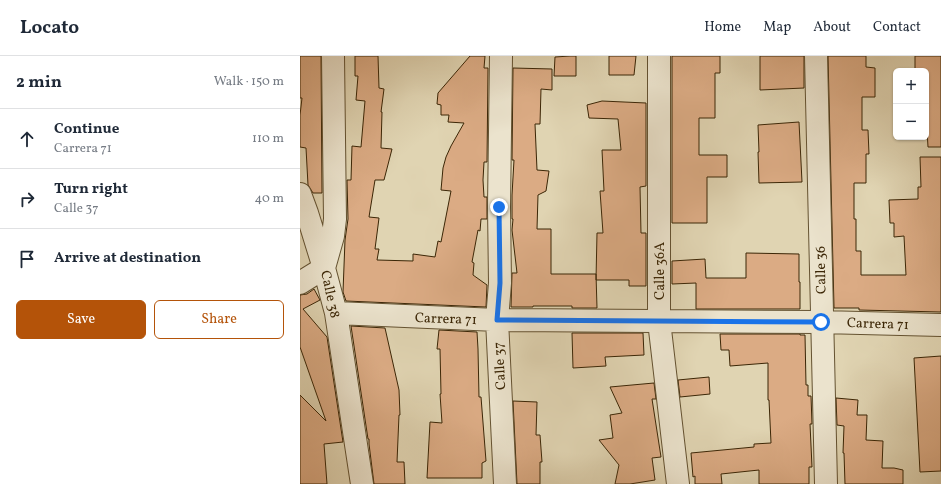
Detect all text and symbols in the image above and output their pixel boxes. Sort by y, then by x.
text: Locato [20,15,79,41]
text: Home [704,18,741,37]
text: Map [763,18,791,37]
text: About [813,18,851,37]
text: Contact [873,18,921,37]
map controls [893,68,929,140]
button: + [893,68,929,104]
text: 2 min [16,71,62,94]
text: Walk · 150 m [214,73,284,91]
button: − [893,104,929,140]
text: Continue [54,119,119,140]
icon: ahead [16,128,38,150]
text: 110 m [252,130,284,148]
text: Carrera 71 [54,140,112,158]
text: Turn right [54,179,128,200]
icon: right [16,188,38,210]
text: 40 m [255,190,284,208]
route end [490,198,508,216]
text: Calle 37 [54,200,98,218]
street label: Calle 36A [651,242,670,300]
street label: Calle 36 [812,246,831,294]
icon: arrive [16,248,38,270]
text: Arrive at destination [54,248,201,269]
street label: Calle 38 [315,269,344,320]
button: Save [16,300,146,339]
button: Share [154,300,284,339]
street label: Carrera 71 [414,309,477,330]
route start [812,313,830,331]
street label: Carrera 71 [846,314,909,335]
street label: Calle 37 [490,341,511,390]

